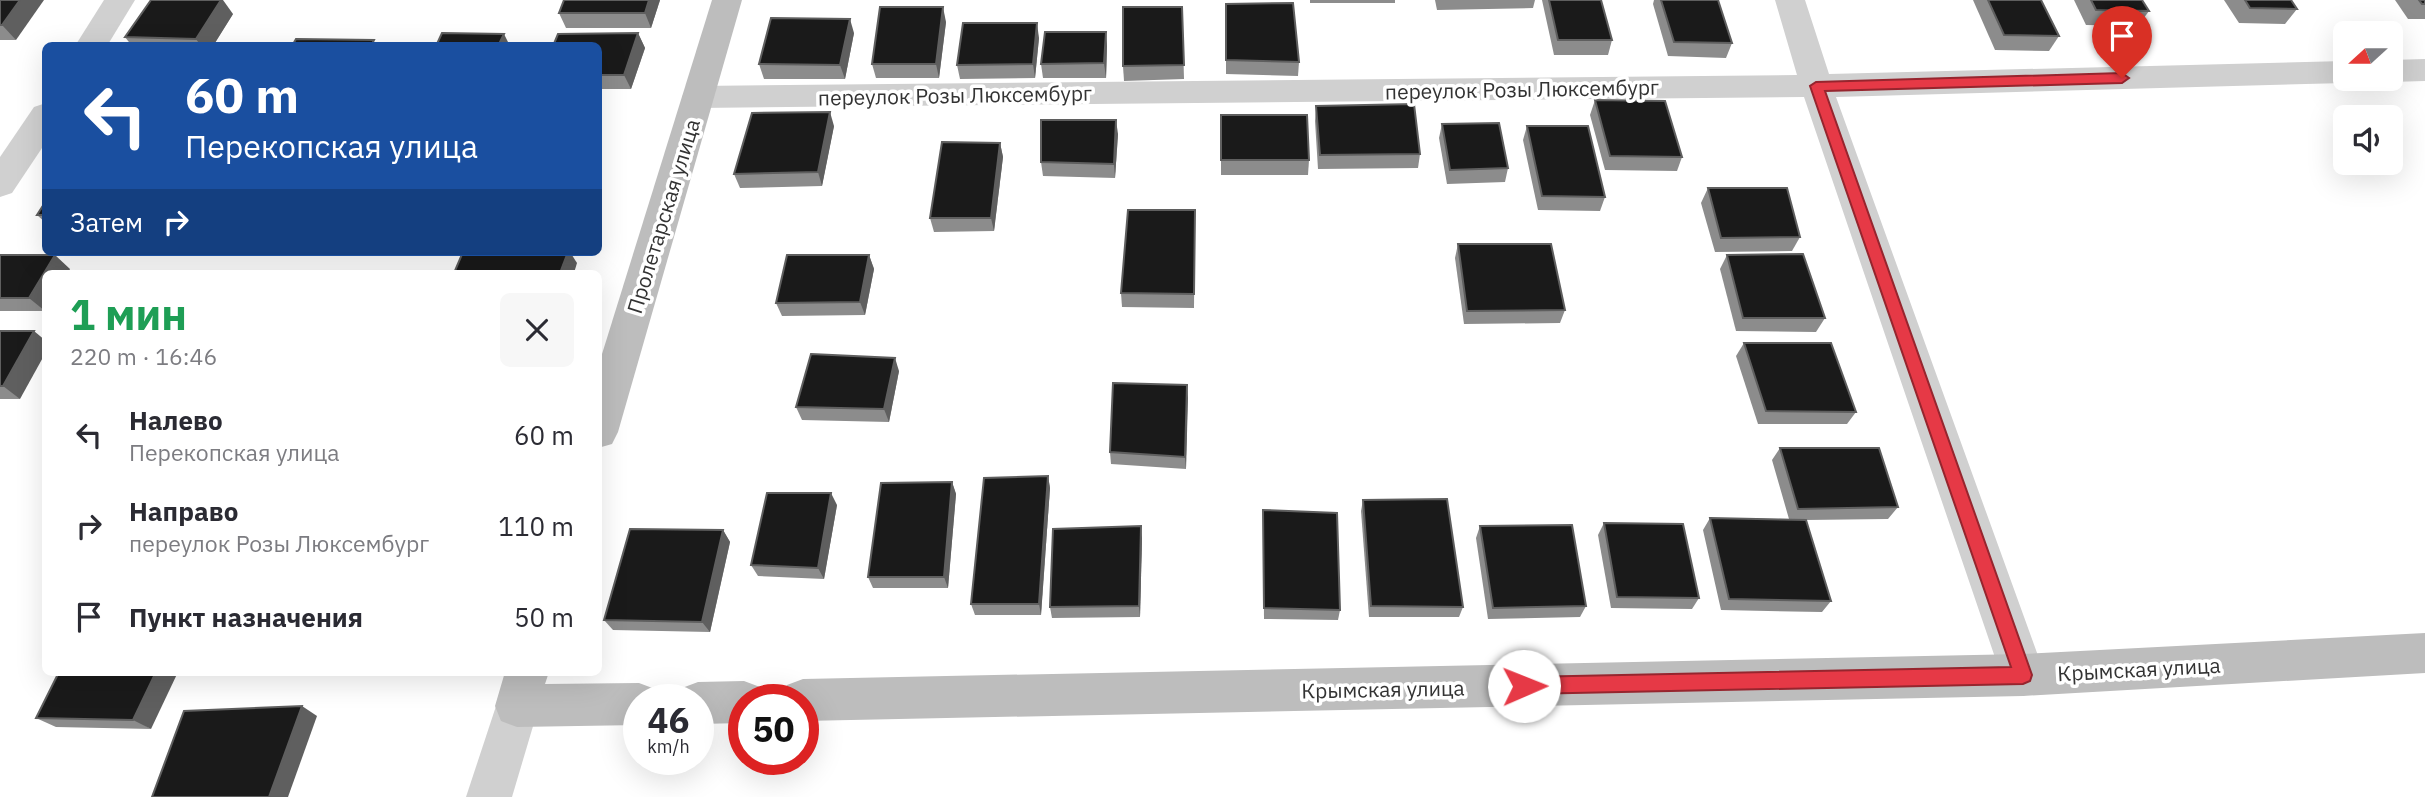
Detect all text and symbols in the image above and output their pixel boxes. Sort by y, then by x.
pin [2092,6,2152,78]
icon: arrive [2103,17,2141,55]
north arrow [2333,21,2403,91]
map controls [2333,21,2403,175]
text: 60 m [185,63,299,126]
icon: left [70,70,161,161]
street label: переулок Розы Люксембург [1385,73,1659,105]
street label: переулок Розы Люксембург [818,79,1092,111]
button: sound [2333,105,2403,175]
street label: Пролетарская улица [620,115,706,317]
text: Перекопская улица [185,125,478,167]
icon: right [157,203,195,241]
text: Затем [70,205,143,239]
text: 1 мин [70,287,187,342]
button: close [500,293,574,367]
text: 220 m · 16:46 [70,341,217,371]
text: Налево [129,403,223,437]
icon: left [70,416,108,454]
text: 60 m [514,418,574,452]
text: Перекопская улица [129,437,340,467]
text: Направо [129,494,238,528]
icon: right [70,507,108,545]
text: 110 m [498,509,574,543]
text: переулок Розы Люксембург [129,528,429,558]
icon: arrive [70,598,108,636]
text: Пункт назначения [129,600,363,634]
text: 50 m [514,600,574,634]
position arrow [1487,649,1561,723]
street label: Крымская улица [2057,651,2221,687]
street label: Крымская улица [1301,674,1465,704]
speed limit sign: 50 [728,684,819,775]
text: 46 [647,697,690,743]
text: km/h [647,735,690,758]

